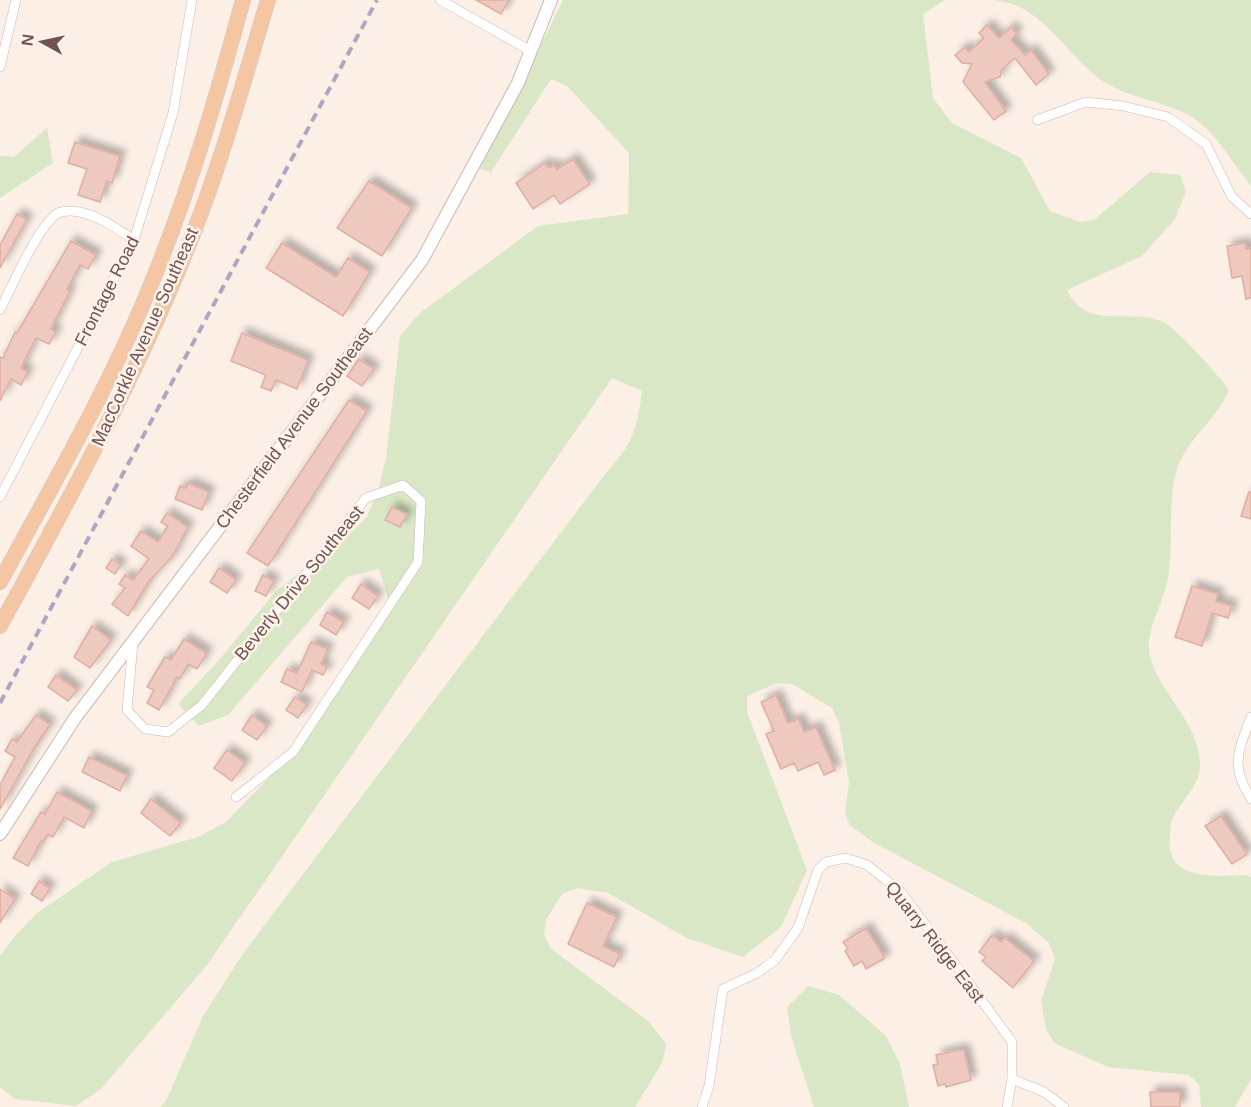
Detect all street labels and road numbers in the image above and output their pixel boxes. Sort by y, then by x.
street label: MacCorkle Avenue Southeast [88,225,202,449]
street label: Frontage Road [71,233,143,349]
street label: Chesterfield Avenue Southeast [212,323,376,533]
street label: Beverly Drive Southeast [230,502,368,664]
street label: Quarry Ridge East [882,878,988,1006]

